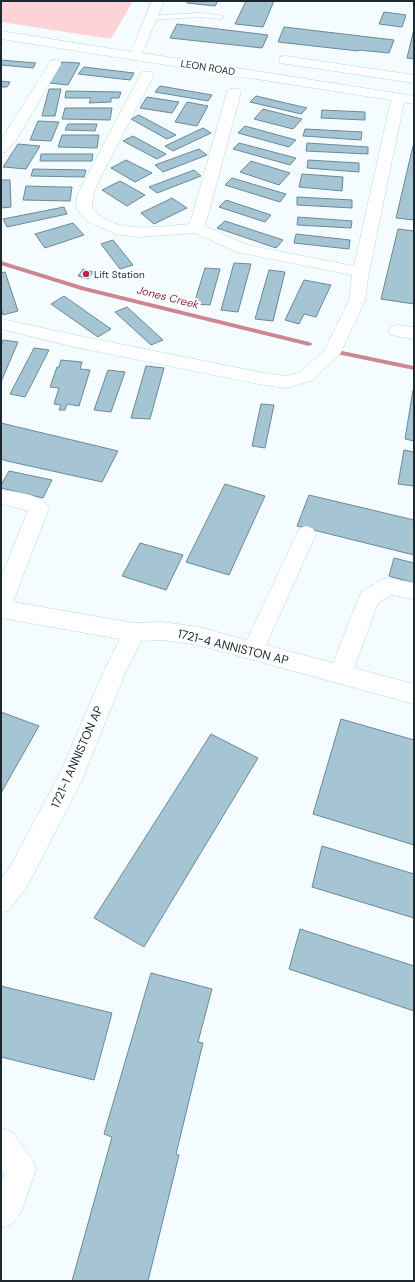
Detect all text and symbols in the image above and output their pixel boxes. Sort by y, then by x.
street label: LEON ROAD [180,57,236,78]
place label: Lift Station [94,268,145,281]
marker: Lift Station [81,269,91,279]
water label: Jones Creek [136,283,201,312]
street label: 1721-4 ANNISTON AP [176,625,290,669]
street label: 1721-1 ANNISTON AP [47,703,107,811]

